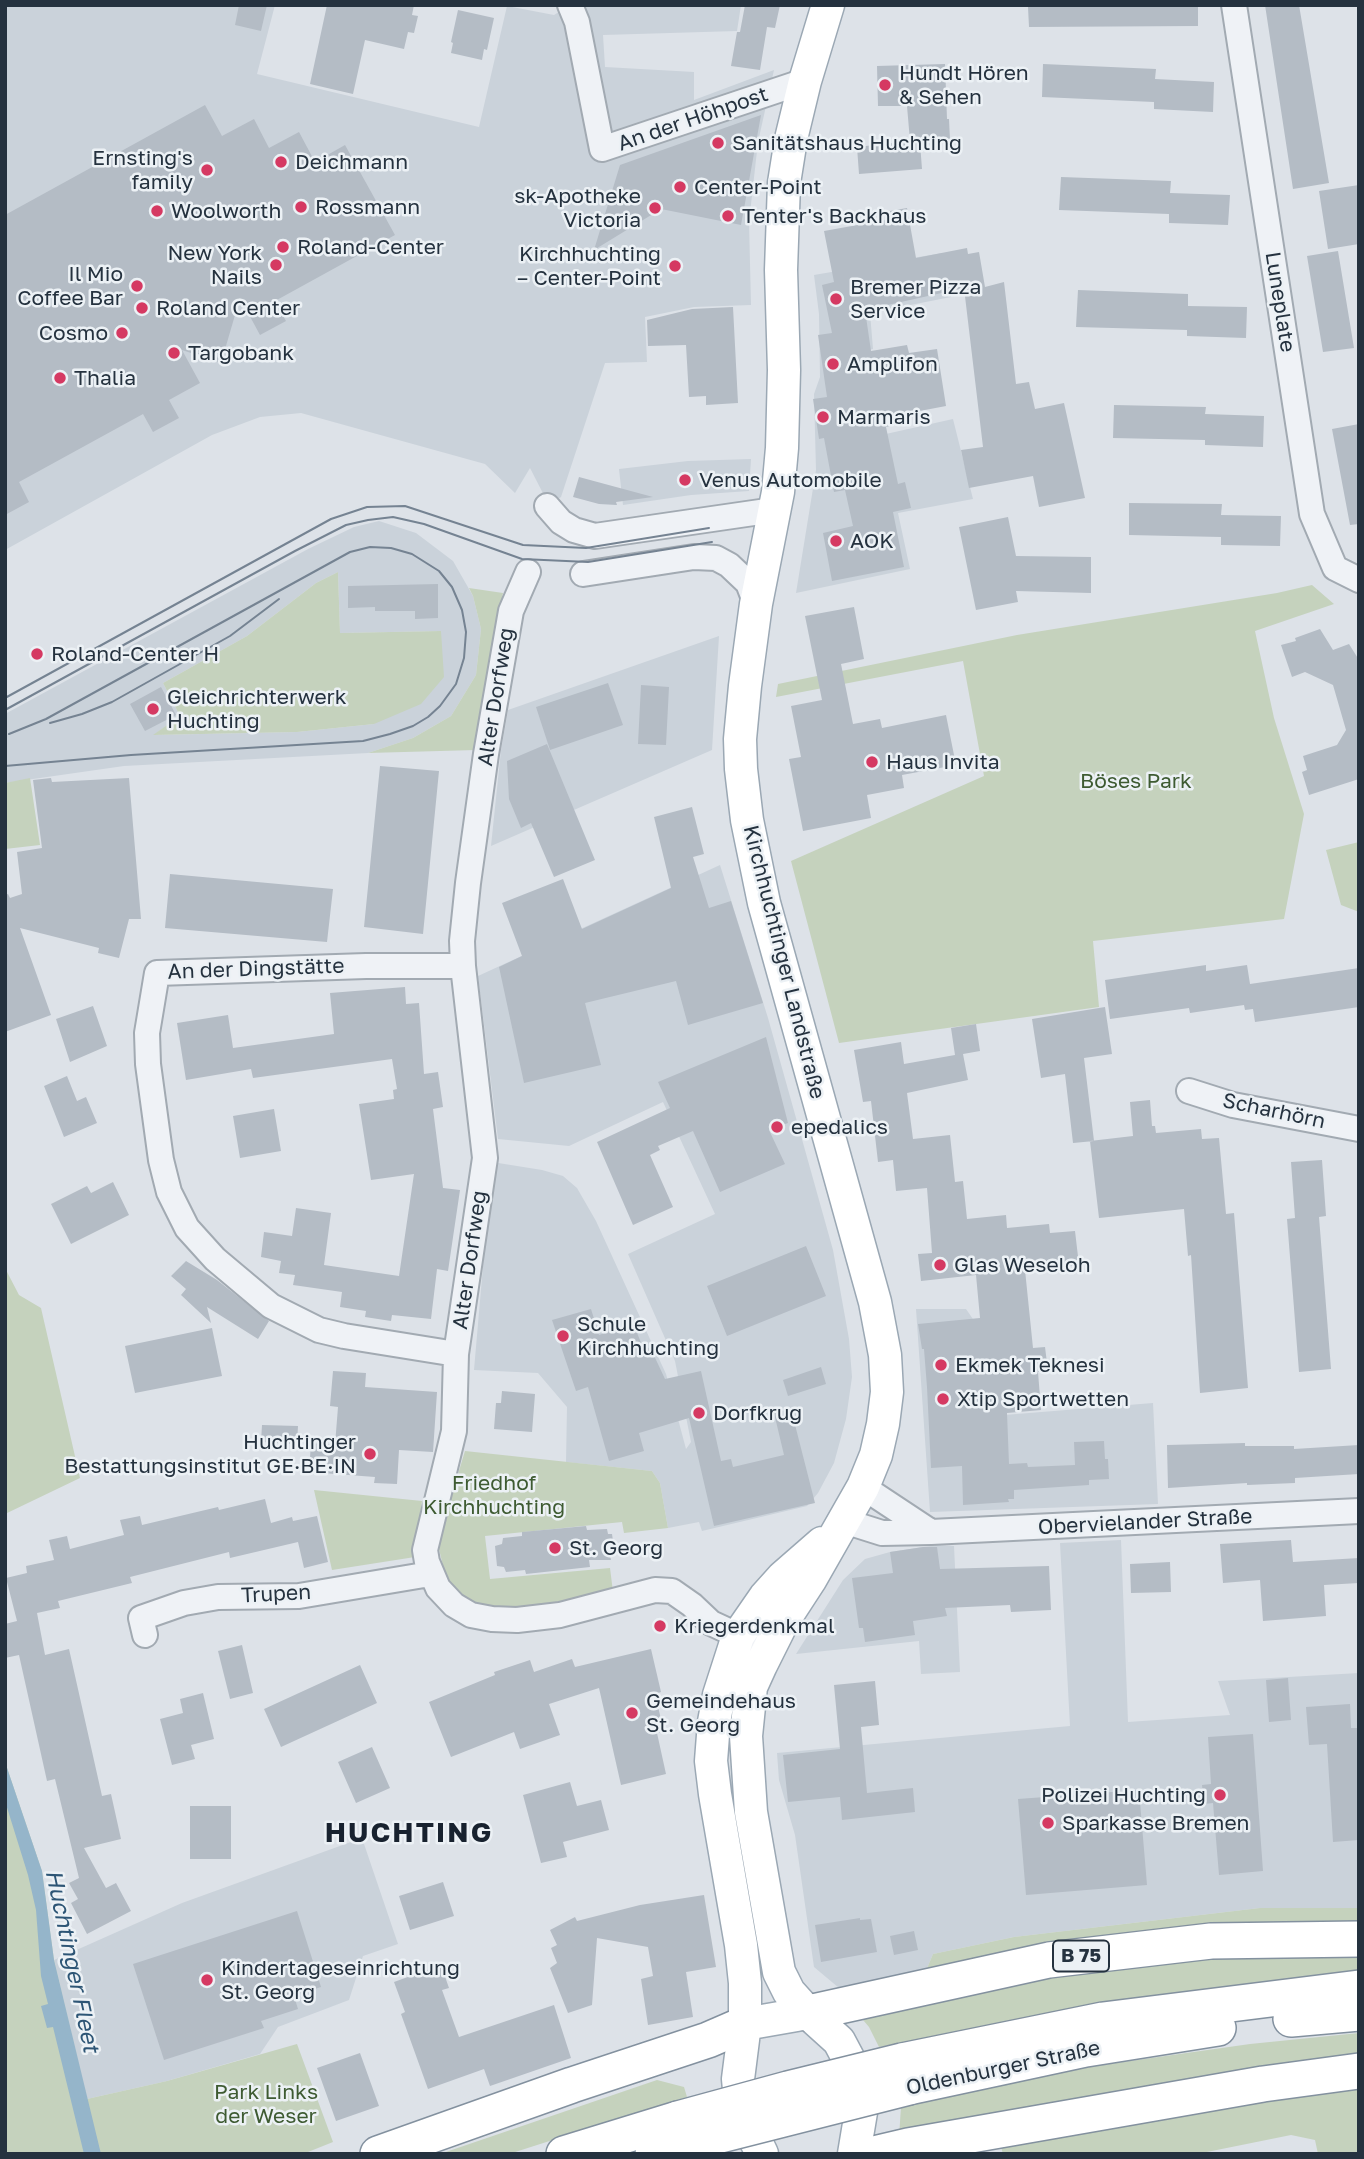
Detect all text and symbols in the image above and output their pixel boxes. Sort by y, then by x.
place label: Hundt Hören & Sehen [899,60,1029,110]
marker: Hundt Hören & Sehen [877,77,893,93]
street label: An der Höhpost [615,81,771,157]
place label: Sanitätshaus Huchting [732,130,962,156]
marker: Sanitätshaus Huchting [710,135,726,151]
place label: Ernsting's family [92,145,193,195]
place label: Deichmann [295,149,408,175]
marker: Deichmann [273,154,289,170]
marker: Ernsting's family [199,162,215,178]
place label: Center-Point [694,174,822,200]
marker: Center-Point [672,179,688,195]
place label: sk-Apotheke Victoria [514,183,641,233]
place label: Rossmann [315,194,420,220]
place label: Woolworth [171,198,281,224]
marker: Rossmann [293,199,309,215]
marker: sk-Apotheke Victoria [647,200,663,216]
marker: Woolworth [149,203,165,219]
place label: Tenter's Backhaus [742,203,926,229]
marker: Tenter's Backhaus [720,208,736,224]
place label: Roland-Center [297,234,444,260]
marker: Roland-Center [275,239,291,255]
place label: New York Nails [167,240,262,290]
place label: Kirchhuchting – Center-Point [517,241,661,291]
street label: Luneplate [1260,250,1300,354]
marker: New York Nails [268,257,284,273]
marker: Kirchhuchting – Center-Point [667,258,683,274]
place label: Il Mio Coffee Bar [17,261,123,311]
place label: Bremer Pizza Service [850,274,981,324]
marker: Il Mio Coffee Bar [129,278,145,294]
marker: Bremer Pizza Service [828,291,844,307]
place label: Roland Center [156,295,300,321]
marker: Roland Center [134,300,150,316]
place label: Cosmo [39,320,108,346]
marker: Cosmo [114,325,130,341]
place label: Targobank [188,340,294,366]
marker: Targobank [166,345,182,361]
place label: Amplifon [847,351,938,377]
marker: Amplifon [825,356,841,372]
place label: Thalia [74,365,136,391]
marker: Thalia [52,370,68,386]
place label: Marmaris [837,404,931,430]
marker: Marmaris [815,409,831,425]
place label: Venus Automobile [699,467,882,493]
marker: Venus Automobile [677,472,693,488]
place label: AOK [850,528,894,554]
marker: AOK [828,533,844,549]
street label: Alter Dorfweg [473,626,519,768]
place label: Roland-Center H [51,641,219,667]
marker: Roland-Center H [29,646,45,662]
place label: Gleichrichterwerk Huchting [167,684,347,734]
marker: Gleichrichterwerk Huchting [145,701,161,717]
place label: Haus Invita [886,749,1000,775]
marker: Haus Invita [864,754,880,770]
park label: Böses Park [1080,768,1192,794]
street label: Kirchhuchtinger Landstraße [738,822,830,1102]
street label: An der Dingstätte [167,953,345,985]
street label: Scharhörn [1220,1088,1328,1134]
place label: epedalics [791,1114,888,1140]
marker: epedalics [769,1119,785,1135]
street label: Alter Dorfweg [448,1189,492,1331]
place label: Glas Weseloh [954,1252,1091,1278]
marker: Glas Weseloh [932,1257,948,1273]
place label: Schule Kirchhuchting [577,1311,719,1361]
marker: Schule Kirchhuchting [555,1328,571,1344]
place label: Ekmek Teknesi [955,1352,1105,1378]
marker: Ekmek Teknesi [933,1357,949,1373]
place label: Xtip Sportwetten [957,1386,1129,1412]
marker: Xtip Sportwetten [935,1391,951,1407]
place label: Dorfkrug [713,1400,802,1426]
marker: Dorfkrug [691,1405,707,1421]
place label: Huchtinger Bestattungsinstitut GE·BE·IN [64,1429,356,1479]
marker: Huchtinger Bestattungsinstitut GE·BE·IN [362,1446,378,1462]
park label: Friedhof Kirchhuchting [423,1470,565,1520]
street label: Obervielander Straße [1037,1504,1253,1540]
place label: St. Georg [569,1535,663,1561]
marker: St. Georg [547,1540,563,1556]
street label: Trupen [240,1580,312,1608]
place label: Kriegerdenkmal [674,1613,835,1639]
marker: Kriegerdenkmal [652,1618,668,1634]
place label: Gemeindehaus St. Georg [646,1688,796,1738]
marker: Gemeindehaus St. Georg [624,1705,640,1721]
place label: Polizei Huchting [1041,1782,1206,1808]
marker: Polizei Huchting [1212,1787,1228,1803]
place label: Sparkasse Bremen [1062,1810,1250,1836]
marker: Sparkasse Bremen [1040,1815,1056,1831]
district label: HUCHTING [326,1816,492,1850]
water label: Huchtinger Fleet [39,1867,105,2055]
road number: B 75 [1053,1940,1109,1972]
place label: Kindertageseinrichtung St. Georg [221,1955,460,2005]
marker: Kindertageseinrichtung St. Georg [199,1972,215,1988]
street label: Oldenburger Straße [904,2035,1102,2101]
park label: Park Links der Weser [214,2079,318,2129]

